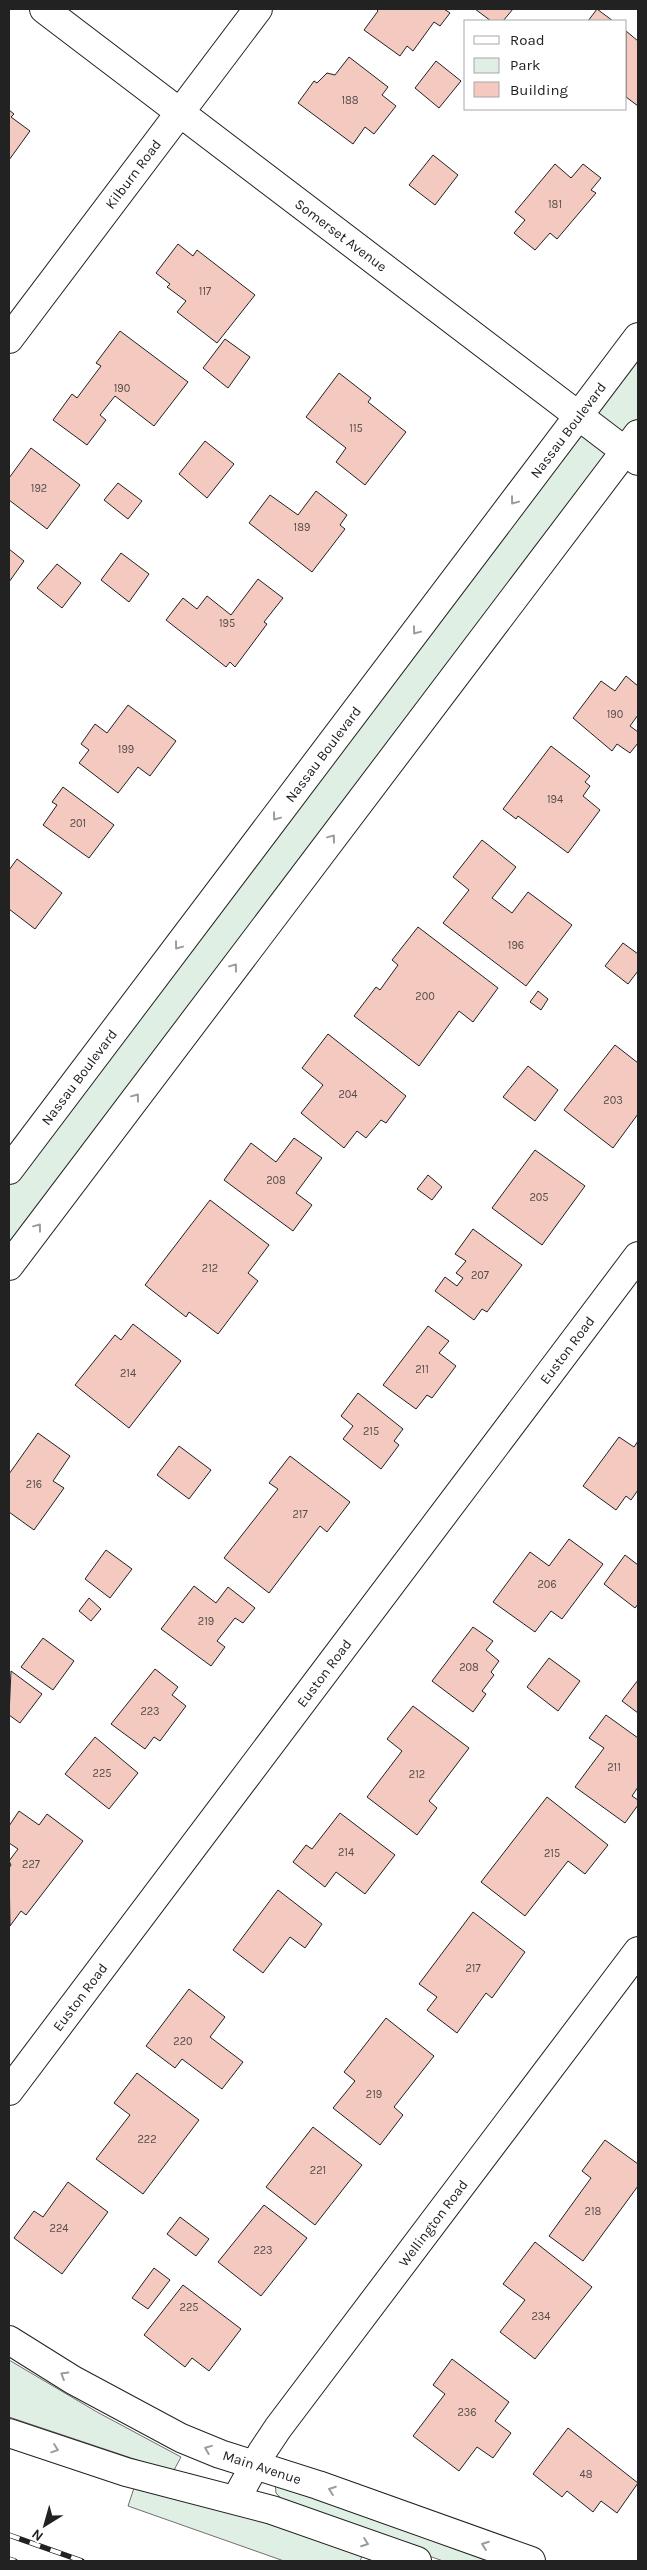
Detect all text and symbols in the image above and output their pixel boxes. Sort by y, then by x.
legend [464,20,627,110]
text: Road [510,31,545,49]
text: Park [510,56,540,74]
text: Building [510,81,568,99]
house number: 188 [341,94,359,107]
street label: Kilburn Road [102,136,165,212]
street label: Somerset Avenue [291,195,390,275]
house number: 181 [548,198,562,211]
house number: 117 [199,285,211,298]
street label: Nassau Boulevard [527,379,610,482]
house number: 190 [114,382,130,395]
house number: 115 [349,422,363,435]
house number: 192 [31,482,47,495]
one-way arrow [511,495,520,505]
house number: 189 [294,521,310,534]
house number: 195 [219,617,235,630]
one-way arrow [413,625,422,635]
street label: Nassau Boulevard [282,703,365,806]
house number: 190 [607,708,623,721]
house number: 199 [118,743,134,756]
house number: 194 [547,793,563,806]
one-way arrow [273,811,282,821]
house number: 201 [70,817,86,830]
one-way arrow [327,835,335,844]
house number: 196 [508,939,524,952]
one-way arrow [175,940,184,950]
one-way arrow [229,964,238,973]
house number: 200 [415,990,435,1003]
street label: Nassau Boulevard [38,1026,121,1129]
house number: 204 [338,1088,358,1101]
one-way arrow [131,1094,139,1103]
house number: 203 [603,1094,623,1107]
house number: 208 [266,1174,286,1187]
house number: 205 [529,1191,549,1204]
one-way arrow [32,1223,41,1233]
house number: 212 [202,1262,218,1275]
house number: 207 [471,1269,489,1282]
street label: Euston Road [536,1313,598,1388]
house number: 211 [415,1363,429,1376]
house number: 214 [120,1367,136,1380]
house number: 215 [363,1425,379,1438]
house number: 216 [26,1478,42,1491]
house number: 217 [292,1508,308,1521]
house number: 206 [537,1578,557,1591]
house number: 219 [198,1615,214,1628]
street label: Euston Road [293,1636,355,1711]
house number: 208 [459,1661,479,1674]
house number: 223 [140,1705,160,1718]
house number: 211 [607,1761,621,1774]
house number: 225 [93,1767,111,1780]
house number: 212 [409,1768,425,1781]
house number: 214 [338,1846,354,1859]
house number: 215 [544,1847,560,1860]
house number: 227 [22,1858,40,1871]
street label: Euston Road [49,1960,111,2035]
house number: 217 [465,1962,481,1975]
house number: 220 [173,2035,193,2048]
house number: 219 [366,2088,382,2101]
house number: 222 [137,2133,157,2146]
house number: 221 [310,2164,326,2177]
street label: Wellington Road [395,2176,472,2270]
house number: 218 [585,2205,602,2218]
house number: 224 [50,2222,68,2235]
house number: 223 [253,2244,273,2257]
house number: 225 [180,2301,198,2314]
house number: 234 [531,2310,551,2323]
one-way arrow [60,2371,69,2381]
house number: 236 [457,2406,477,2419]
one-way arrow [50,2443,59,2453]
one-way arrow [204,2445,213,2455]
street label: Main Avenue [220,2447,303,2488]
house number: 48 [580,2468,593,2481]
one-way arrow [328,2486,337,2496]
north arrow [20,2500,70,2550]
text: N [28,2525,47,2545]
one-way arrow [361,2537,369,2547]
one-way arrow [481,2541,490,2551]

